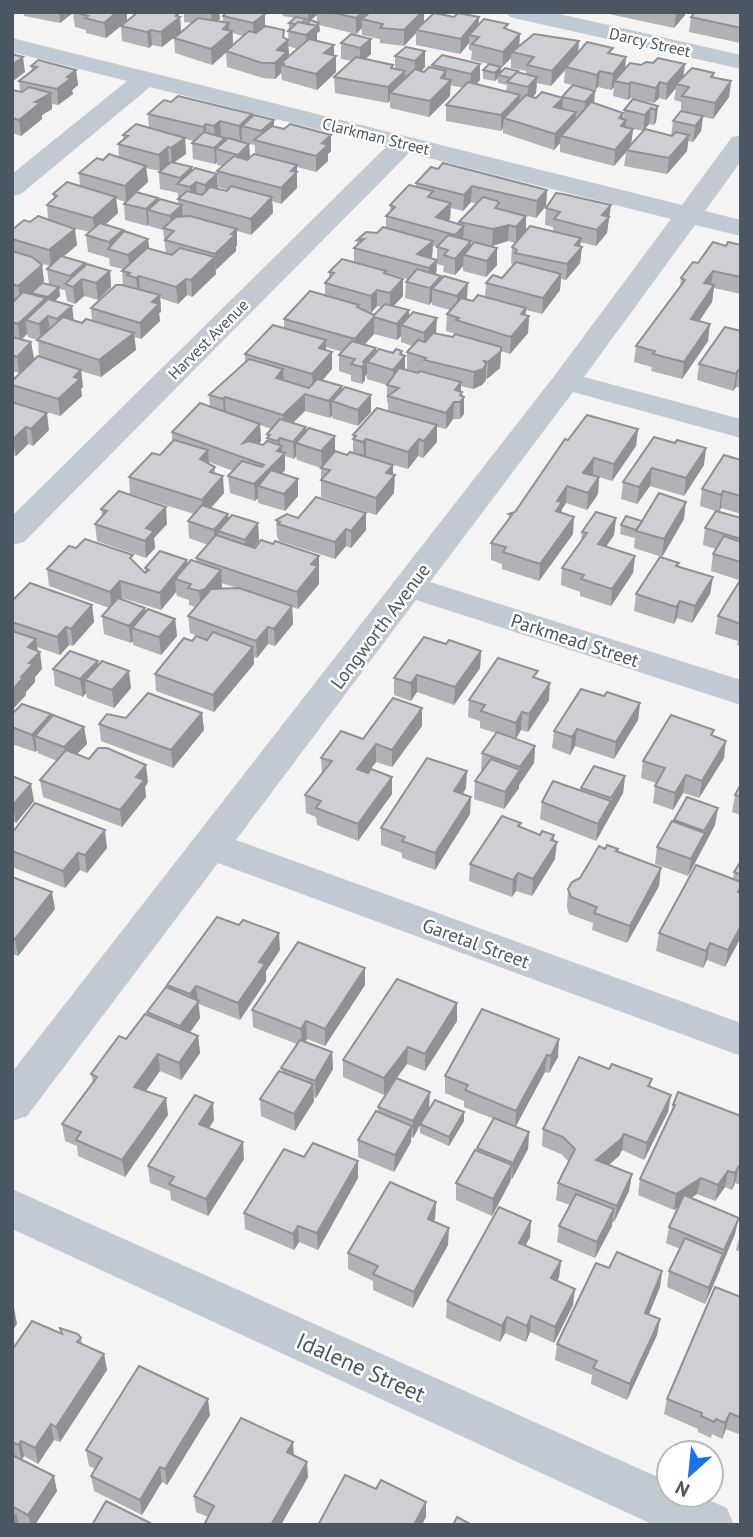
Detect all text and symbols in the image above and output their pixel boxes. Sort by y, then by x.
street label: Darcy Street [607,23,693,61]
street label: Clarkman Street [320,113,432,159]
street label: Harvest Avenue [164,295,252,383]
street label: Longworth Avenue [325,558,435,694]
street label: Parkmead Street [508,608,643,672]
street label: Garetal Street [419,913,533,974]
street label: Idalene Street [292,1326,430,1408]
north arrow [655,1439,725,1509]
text: N [671,1476,693,1503]

